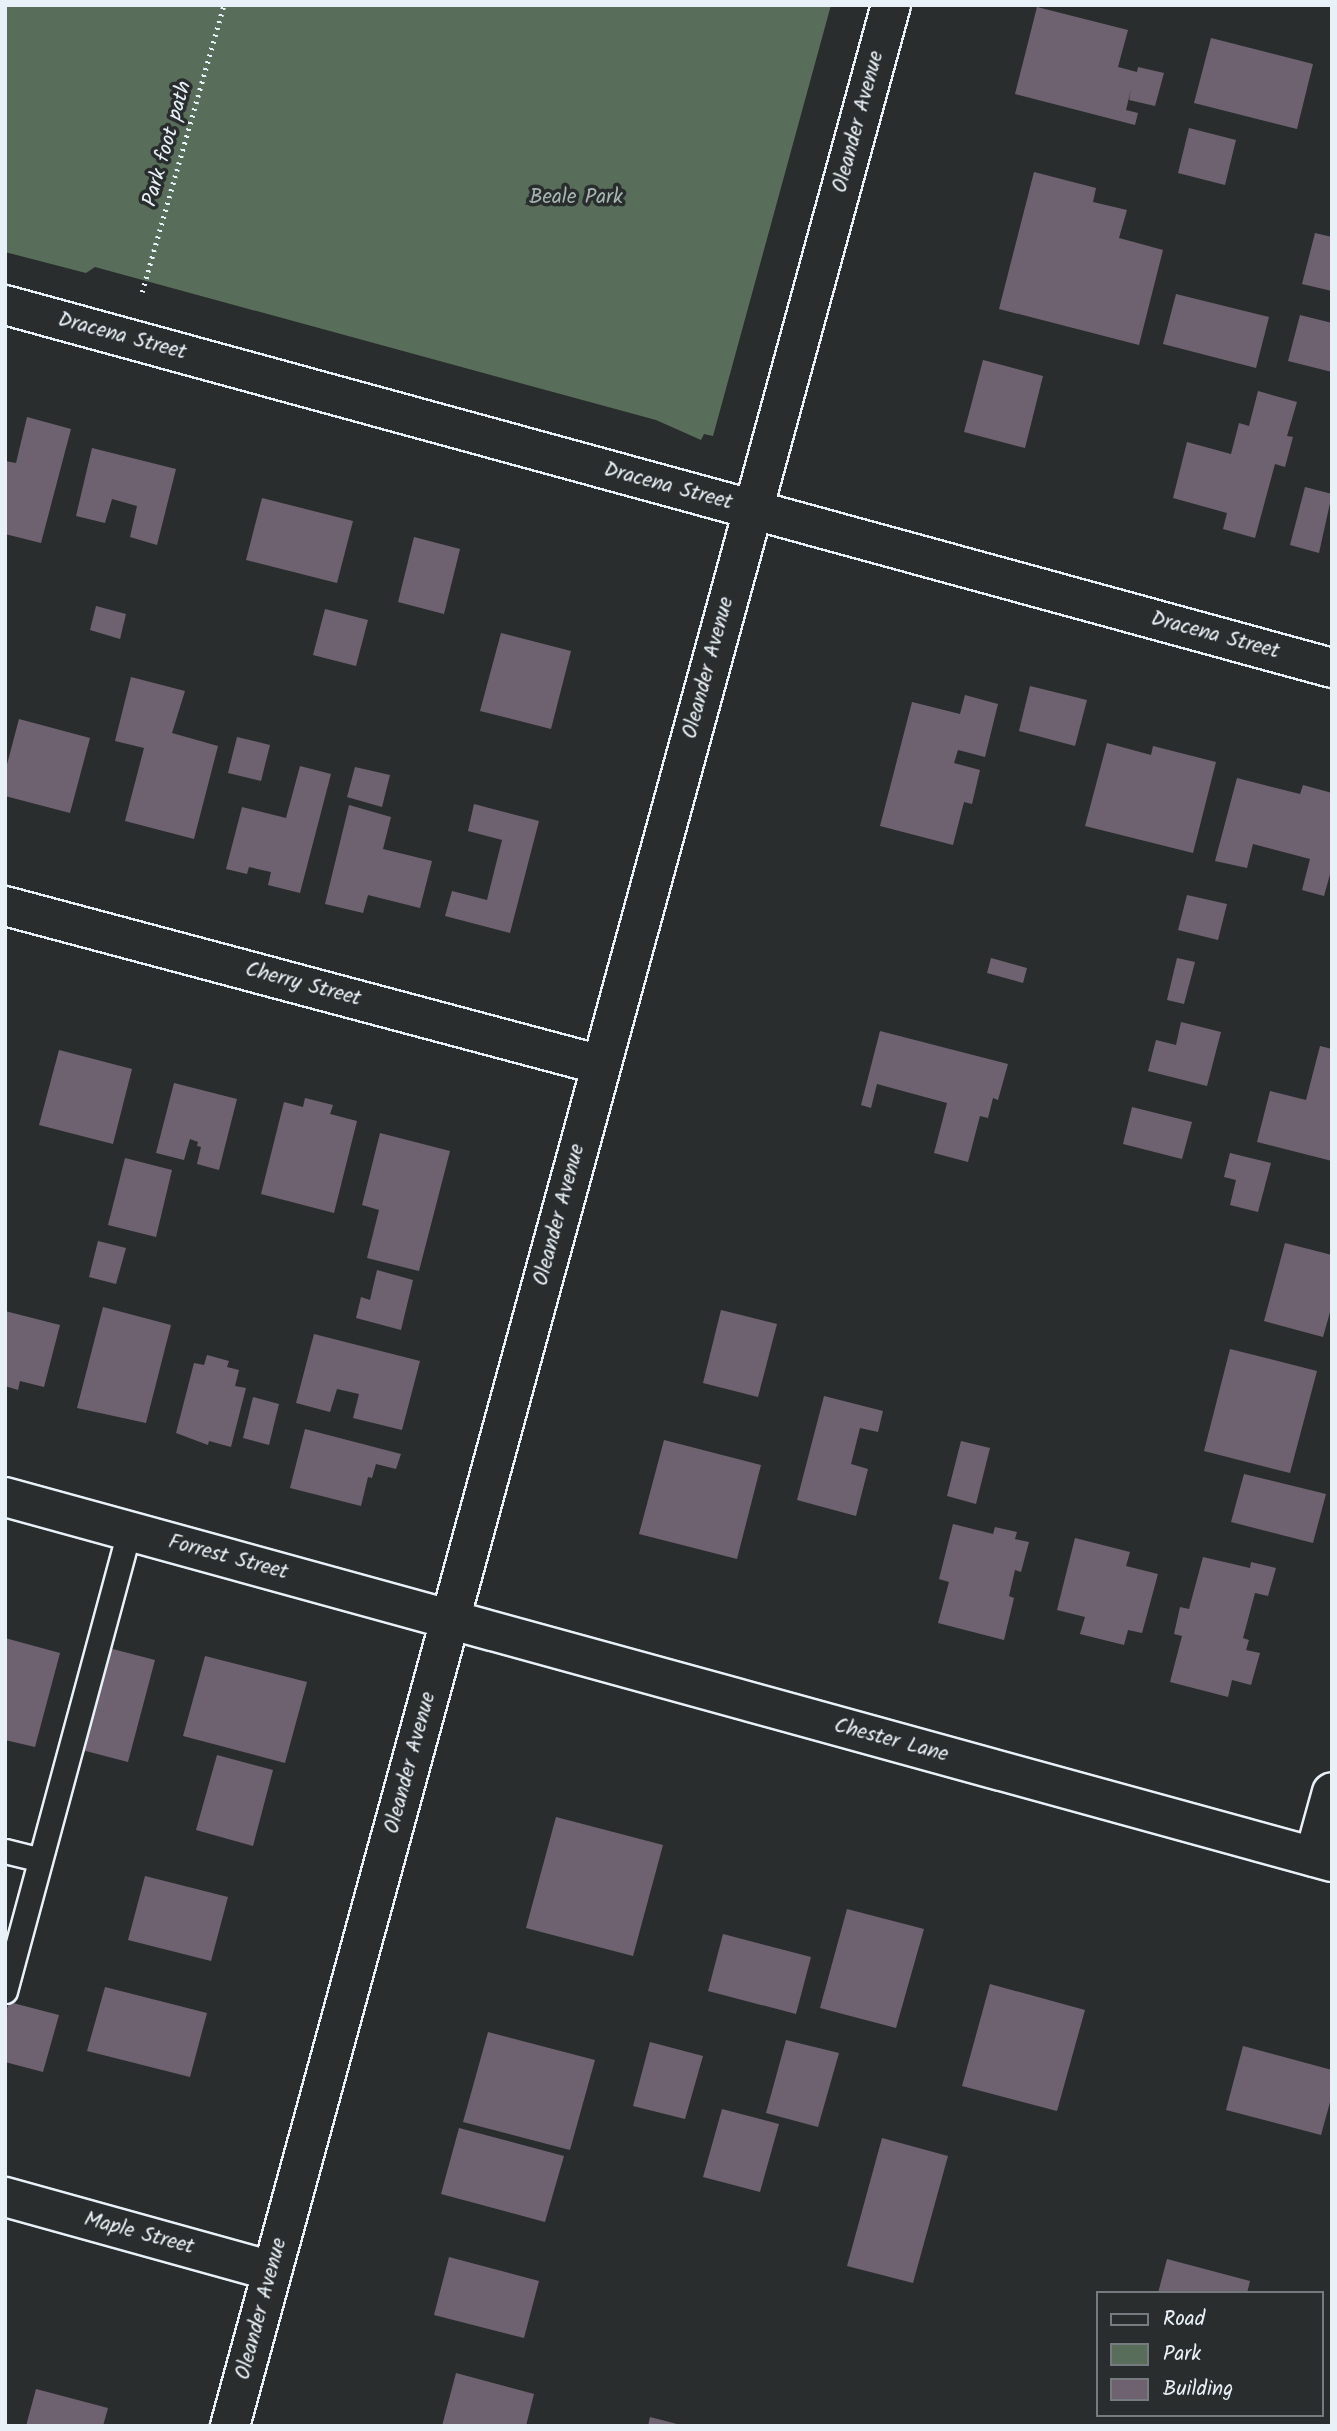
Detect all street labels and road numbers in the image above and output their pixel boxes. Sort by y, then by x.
street label: Oleander Avenue [828,48,890,196]
street label: Park foot path [138,78,198,210]
street label: Dracena Street [55,308,189,366]
street label: Dracena Street [601,458,735,516]
street label: Oleander Avenue [678,594,740,742]
street label: Dracena Street [1148,607,1282,665]
street label: Cherry Street [242,957,364,1013]
street label: Oleander Avenue [529,1141,591,1289]
street label: Forrest Street [166,1530,290,1586]
street label: Oleander Avenue [380,1689,442,1837]
street label: Chester Lane [831,1714,951,1768]
street label: Maple Street [81,2207,197,2261]
street label: Oleander Avenue [231,2235,293,2383]

